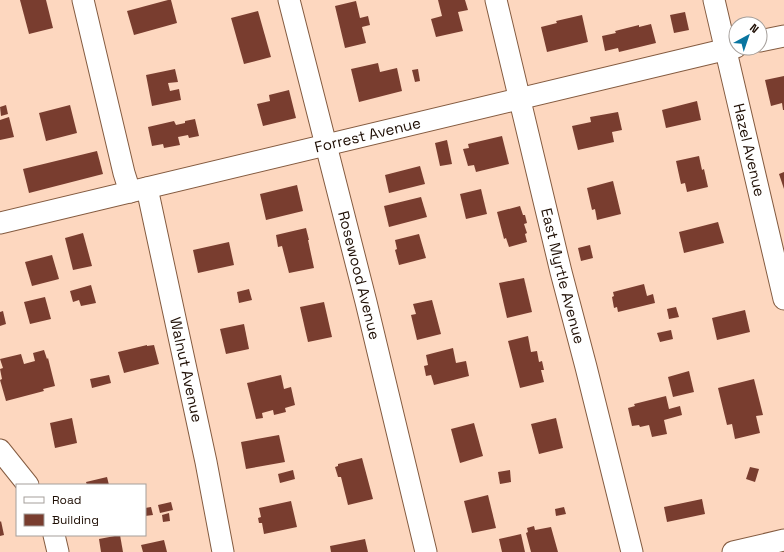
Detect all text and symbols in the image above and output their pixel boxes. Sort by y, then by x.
north arrow [728,16,768,56]
text: N [747,21,762,36]
street label: Hazel Avenue [729,101,770,198]
street label: Forrest Avenue [313,113,423,156]
street label: East Myrtle Avenue [537,206,590,346]
street label: Rosewood Avenue [334,209,385,342]
street label: Walnut Avenue [166,315,207,424]
legend [16,484,146,536]
text: Road [52,492,81,508]
text: Building [52,512,99,528]

